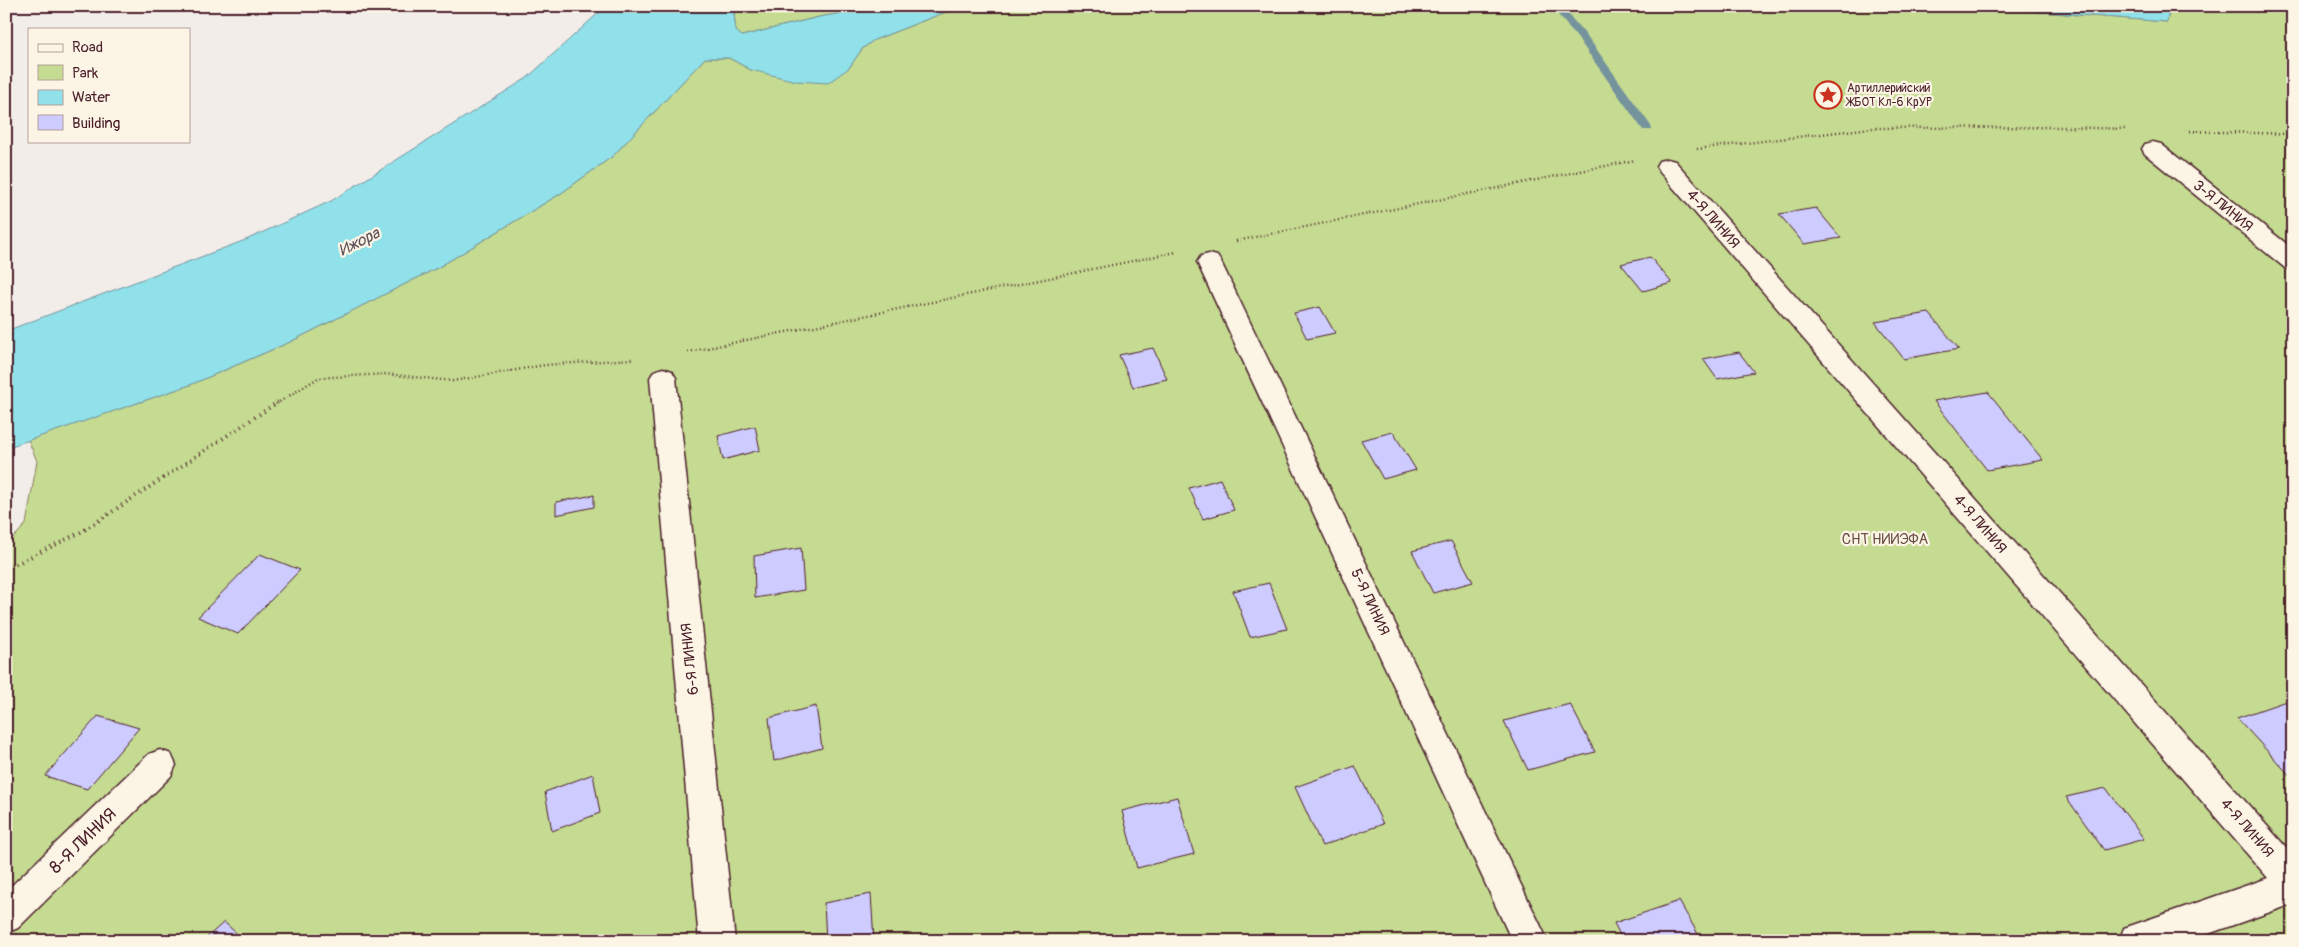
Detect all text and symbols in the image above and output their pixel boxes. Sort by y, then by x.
legend [28,28,190,142]
text: Road [72,38,103,57]
text: Park [72,64,99,83]
place icon: Артиллерийский ЖБОТ Кл-6 КрУР [1813,80,1843,110]
place label: Артиллерийский ЖБОТ Кл-6 КрУР [1845,81,1932,110]
text: Water [72,88,111,107]
text: Building [72,114,120,133]
street label: 3-Я ЛИНИЯ [2189,176,2257,236]
street label: 4-Я ЛИНИЯ [1682,186,1744,252]
water label: Ижора [335,223,384,261]
street label: 4-Я ЛИНИЯ [1949,491,2011,557]
park label: СНТ НИИЭФА [1842,530,1929,549]
street label: 5-Я ЛИНИЯ [1346,566,1394,638]
street label: 6-Я ЛИНИЯ [677,622,703,696]
street label: 4-Я ЛИНИЯ [2216,795,2278,861]
street label: 8-Я ЛИНИЯ [44,803,122,879]

